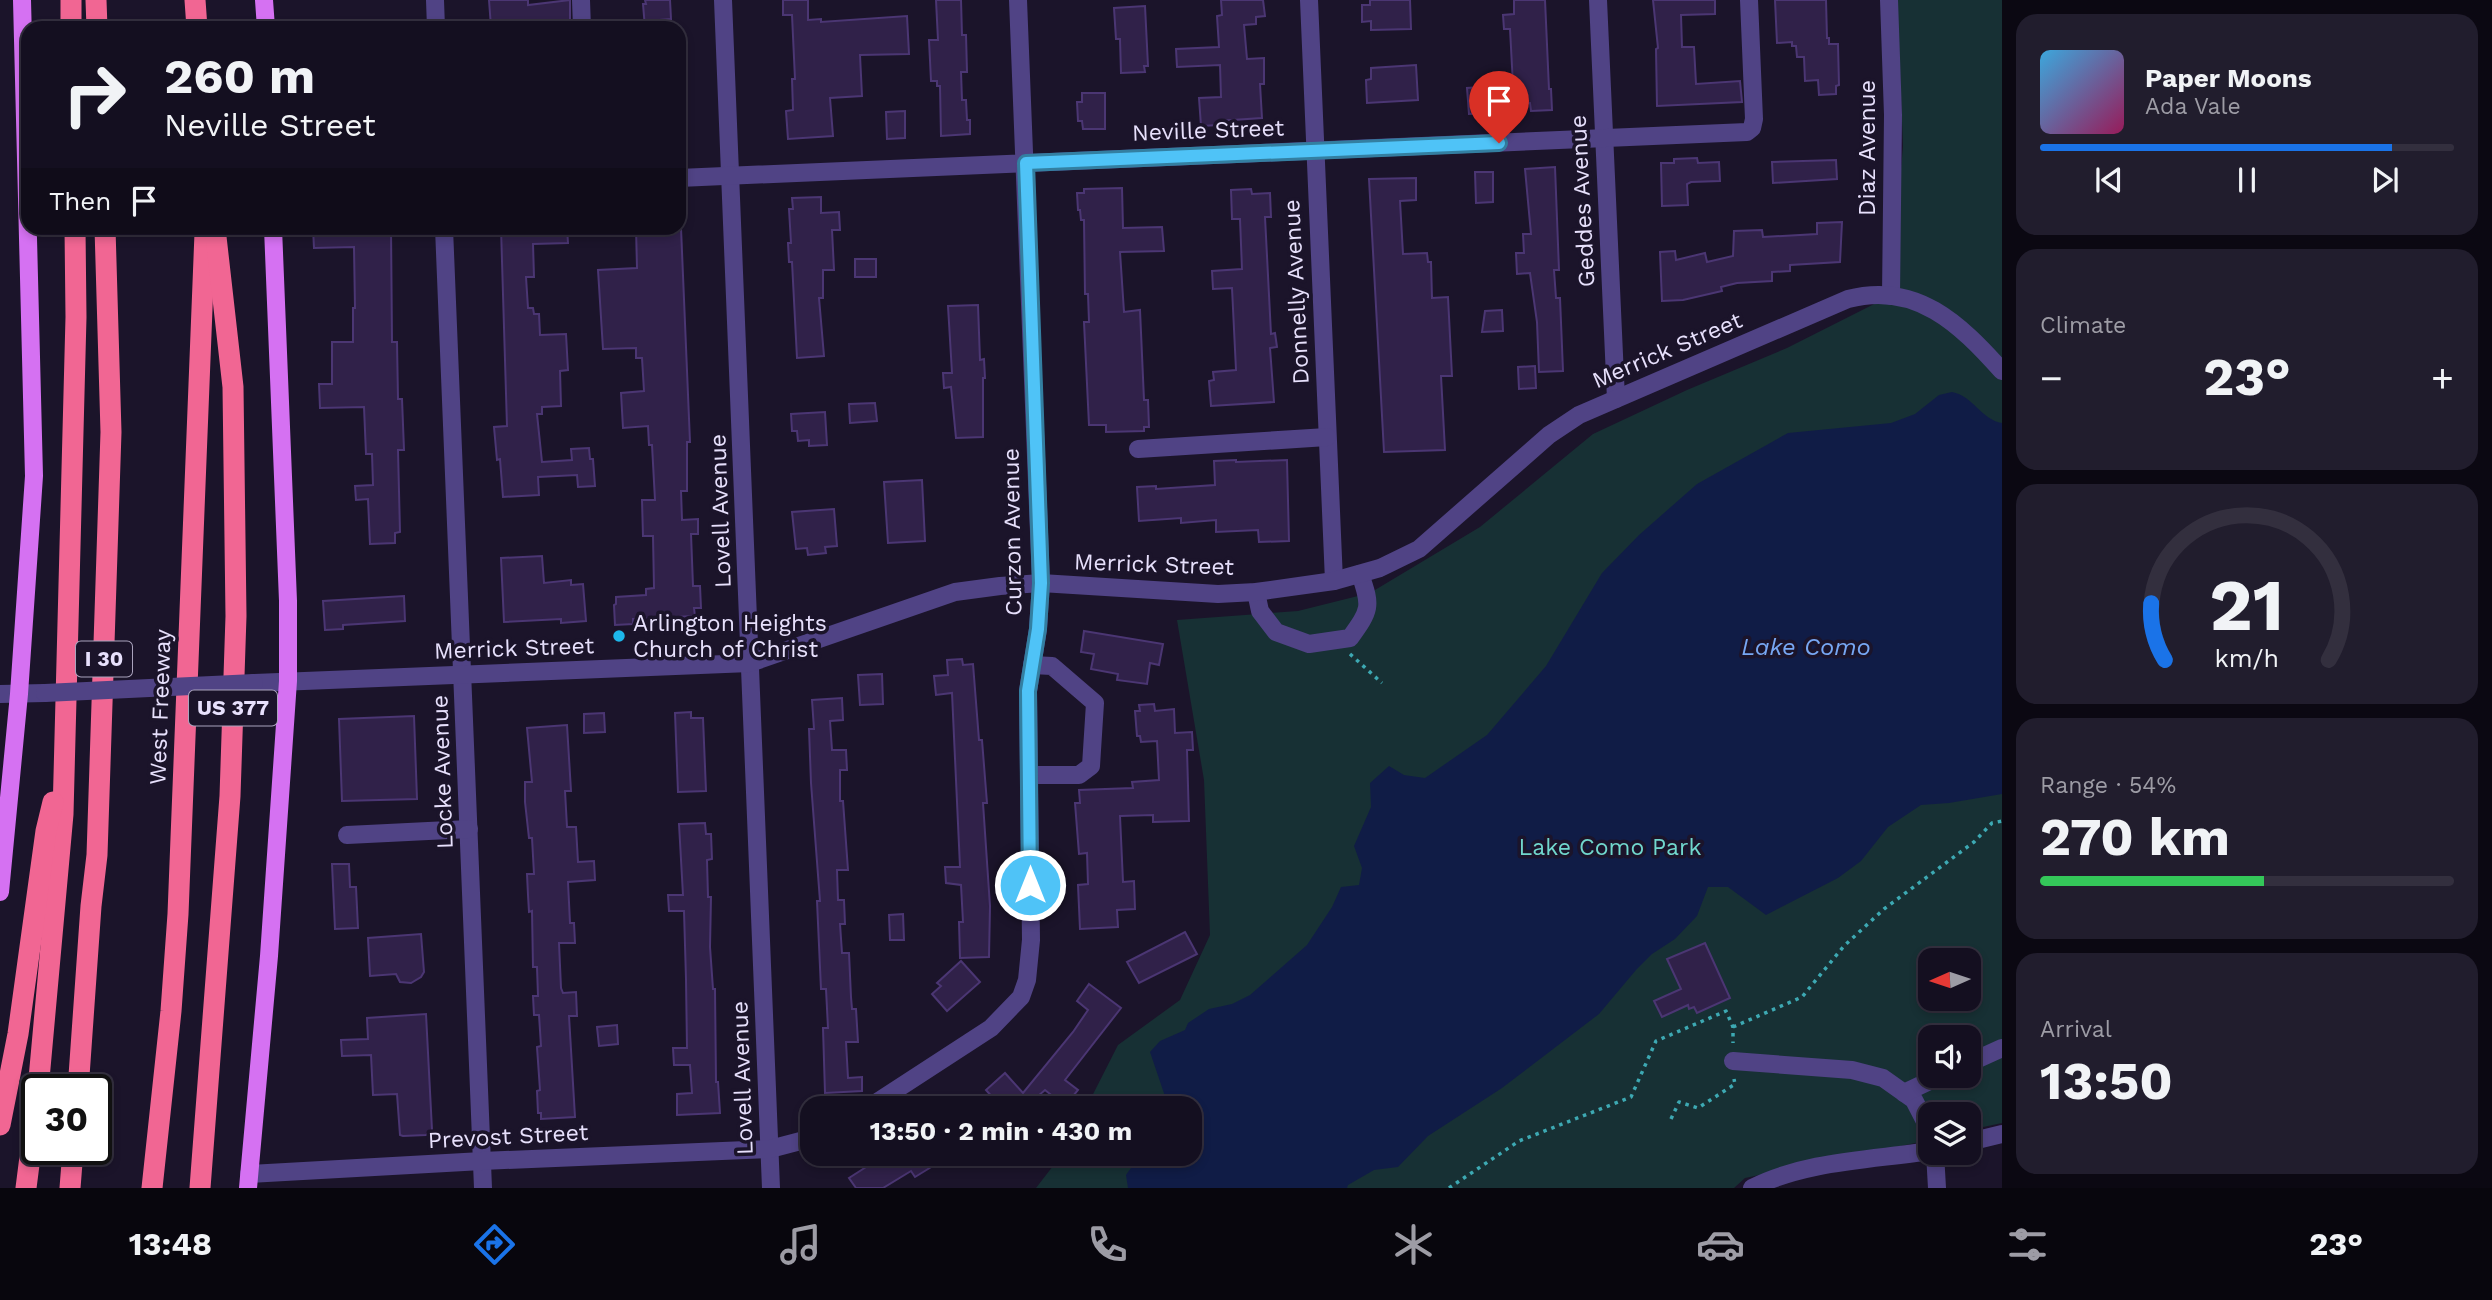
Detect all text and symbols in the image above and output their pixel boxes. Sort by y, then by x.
text: 260 m [164,47,315,105]
icon: right [49,49,140,140]
text: Paper Moons [2145,63,2312,93]
pin [1469,71,1529,143]
street label: Diaz Avenue [1854,80,1881,216]
icon: arrive [1480,82,1518,120]
text: Ada Vale [2145,93,2241,120]
text: Neville Street [164,106,376,144]
street label: Neville Street [1132,114,1285,147]
street label: Geddes Avenue [1565,114,1600,288]
icon: previous [2090,161,2128,199]
icon: pause [2228,161,2266,199]
icon: next [2366,161,2404,199]
icon: arrive [125,182,163,220]
text: Then [49,186,111,216]
street label: Donnelly Avenue [1278,199,1315,385]
street label: Merrick Street [1588,307,1746,394]
text: Climate [2040,312,2126,339]
text: 23° [2203,347,2291,408]
text: − [2040,356,2063,400]
text: + [2431,356,2454,400]
street label: Lovell Avenue [704,434,737,588]
street label: Curzon Avenue [998,448,1027,616]
street label: Merrick Street [1074,548,1235,581]
text: 21 [2210,562,2284,648]
place label: Arlington Heights Church of Christ [633,610,827,663]
marker: Arlington Heights Church of Christ [611,628,627,644]
street label: West Freeway [144,629,177,785]
street label: Merrick Street [434,632,595,665]
water label: Lake Como [1741,633,1871,661]
road number: I 30 [76,642,132,676]
text: km/h [2215,644,2279,673]
road number: US 377 [189,690,277,726]
street label: Locke Avenue [426,694,459,850]
text: Range · 54% [2040,772,2176,799]
text: 270 km [2040,807,2230,868]
park label: Lake Como Park [1518,834,1702,861]
position arrow [993,848,1067,922]
north arrow [1918,948,1981,1012]
map controls [1918,948,1981,1165]
street label: Lovell Avenue [726,1001,759,1155]
text: Arrival [2040,1016,2112,1043]
button: sound [1918,1025,1981,1088]
text: 13:50 [2040,1051,2173,1112]
speed limit sign: 30 [21,1074,112,1165]
button: layers [1918,1102,1981,1165]
text: 13:50 · 2 min · 430 m [870,1116,1132,1146]
street label: Prevost Street [427,1119,589,1154]
icon: directions [470,1220,519,1269]
icon: music [776,1220,825,1269]
icon: phone [1083,1220,1132,1269]
icon: climate [1389,1220,1438,1269]
icon: car [1696,1220,1745,1269]
icon: filters [2003,1220,2052,1269]
text: 13:48 [129,1225,212,1263]
text: 23° [2309,1225,2363,1263]

